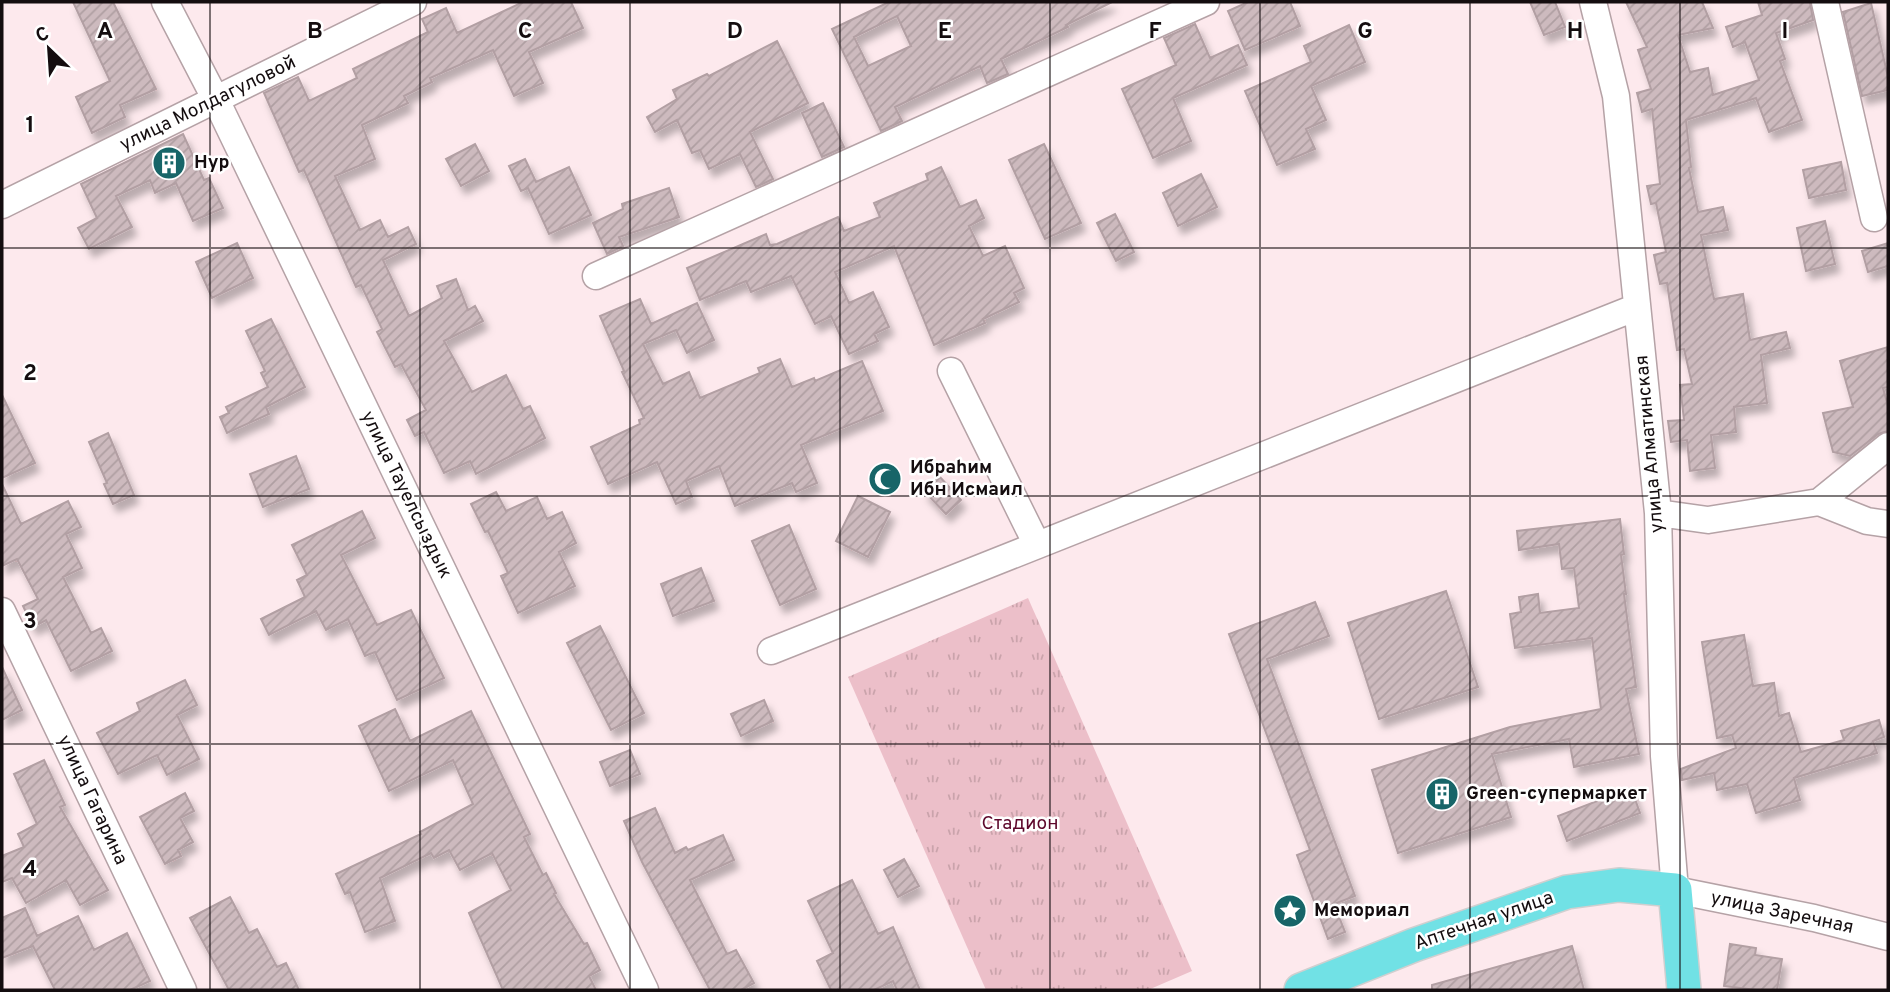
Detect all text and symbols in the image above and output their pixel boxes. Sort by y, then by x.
north arrow [14,14,84,84]
text: A [97,18,113,47]
text: B [307,18,323,47]
text: C [518,18,532,47]
text: D [727,18,743,47]
text: E [938,18,952,47]
text: F [1148,18,1162,47]
text: G [1357,18,1373,47]
text: H [1567,18,1583,47]
text: I [1782,18,1788,47]
text: С [32,22,53,49]
street label: улица Молдагуловой [116,51,300,157]
text: 1 [25,112,35,141]
building icon: Нур [150,144,188,182]
place label: Нур [194,151,230,175]
street label: улица Алматинская [1630,354,1670,534]
text: 2 [23,360,37,389]
street label: улица Тауелсыздык [355,407,457,583]
place label: Ибраһим Ибн Исмаил [910,456,1023,502]
mosque icon: Ибраһим Ибн Исмаил [866,460,904,498]
text: 3 [23,608,37,637]
street label: улица Гагарина [51,731,133,869]
building icon: Green-супермаркет [1423,775,1461,813]
place label: Green-супермаркет [1466,782,1647,806]
park label: Стадион [982,812,1058,836]
text: 4 [23,856,37,885]
street label: Аптечная улица [1411,886,1557,956]
street label: улица Заречная [1708,886,1856,940]
place icon: Мемориал [1271,892,1309,930]
place label: Мемориал [1314,899,1410,923]

